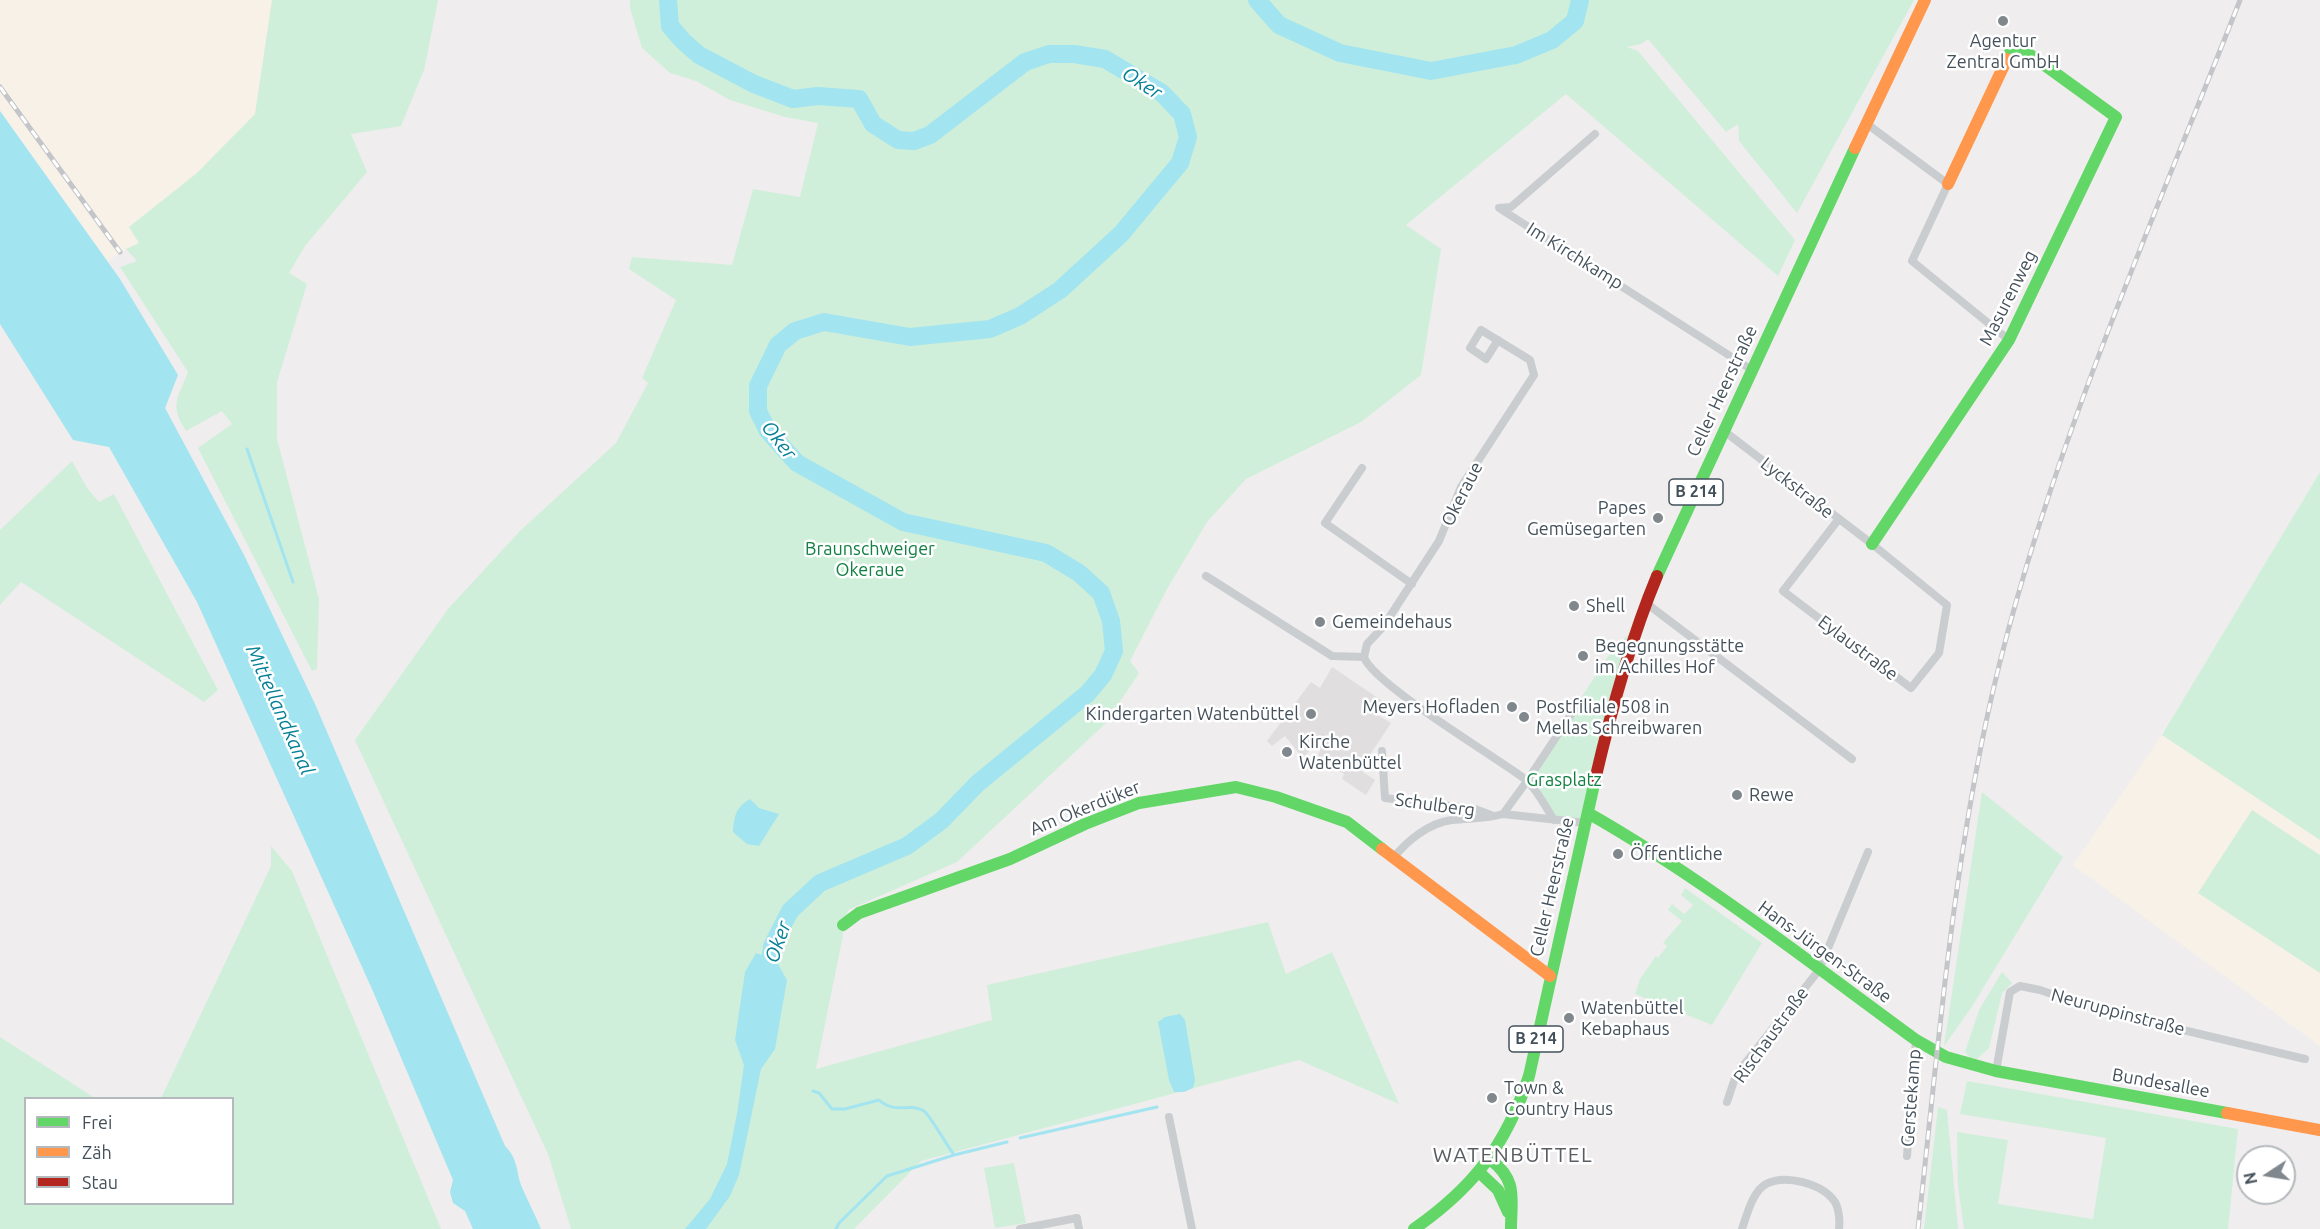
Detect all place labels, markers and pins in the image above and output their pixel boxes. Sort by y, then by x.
marker: Agentur Zentral GmbH [1996,14,2010,28]
place label: Agentur Zentral GmbH [1947,30,2059,72]
place label: Papes Gemüsegarten [1527,497,1646,540]
marker: Papes Gemüsegarten [1651,511,1665,525]
place label: Shell [1586,595,1625,617]
marker: Shell [1567,599,1581,613]
place label: Gemeindehaus [1332,611,1452,633]
marker: Gemeindehaus [1313,615,1327,629]
place label: Begegnungsstätte im Achilles Hof [1595,635,1744,678]
marker: Begegnungsstätte im Achilles Hof [1576,649,1590,663]
place label: Meyers Hofladen [1362,696,1500,718]
place label: Postfiliale 508 in Mellas Schreibwaren [1536,696,1702,738]
marker: Meyers Hofladen [1505,700,1519,714]
place label: Kindergarten Watenbüttel [1086,703,1299,725]
marker: Kindergarten Watenbüttel [1304,707,1318,721]
marker: Postfiliale 508 in Mellas Schreibwaren [1517,710,1531,724]
place label: Kirche Watenbüttel [1299,731,1401,774]
marker: Kirche Watenbüttel [1280,745,1294,759]
place label: Rewe [1749,784,1794,806]
marker: Rewe [1730,788,1744,802]
place label: Öffentliche [1630,843,1723,865]
marker: Öffentliche [1611,847,1625,861]
place label: Watenbüttel Kebaphaus [1581,997,1683,1040]
marker: Watenbüttel Kebaphaus [1562,1011,1576,1025]
place label: Town & Country Haus [1504,1077,1613,1120]
marker: Town & Country Haus [1485,1091,1499,1105]

